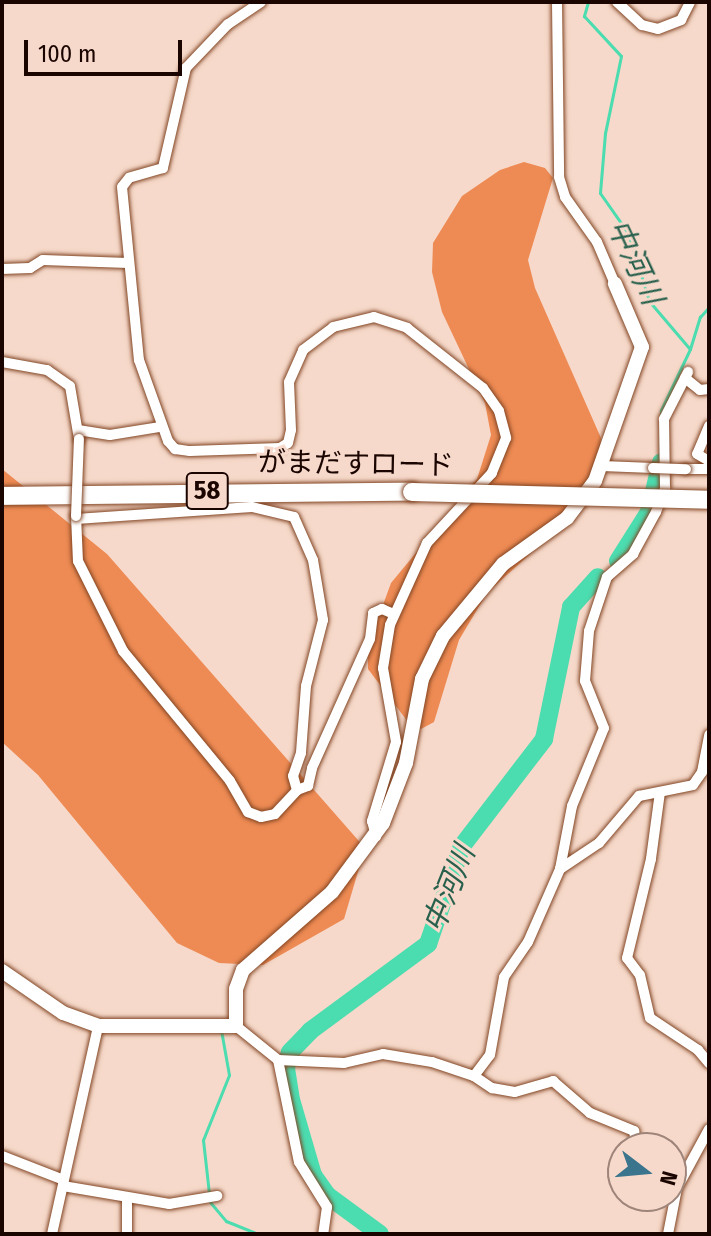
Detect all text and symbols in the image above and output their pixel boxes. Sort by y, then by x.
scale bar [28,24,186,74]
text: 100 m [38,40,96,68]
water label: 中河川 [600,214,670,310]
street label: がまだすロード [258,445,454,483]
road number: 58 [185,469,229,513]
water label: 中河川 [415,841,483,937]
north arrow [607,1132,687,1212]
text: N [654,1168,683,1188]

